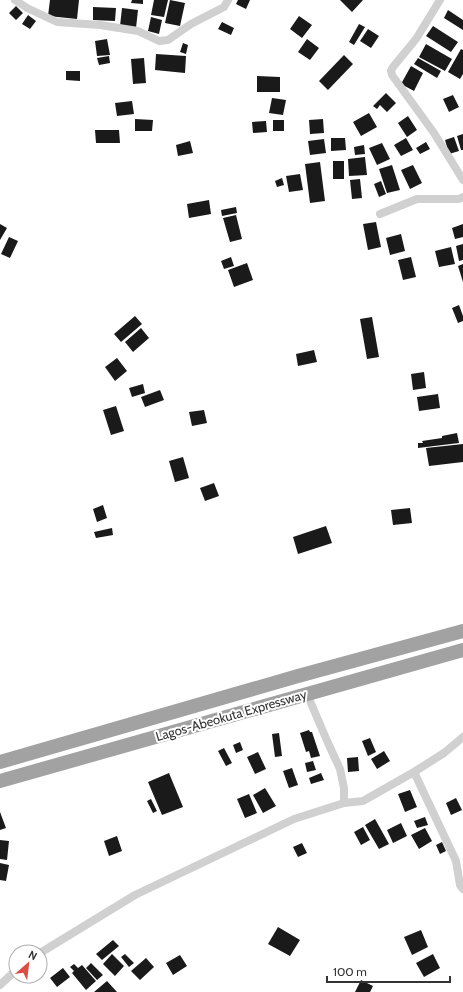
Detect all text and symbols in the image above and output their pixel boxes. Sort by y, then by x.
street label: Lagos-Abeokuta Expressway [154,686,309,744]
north arrow [8,944,48,984]
text: N [26,947,39,963]
scale bar [327,958,450,984]
text: 100 m [333,964,367,979]

